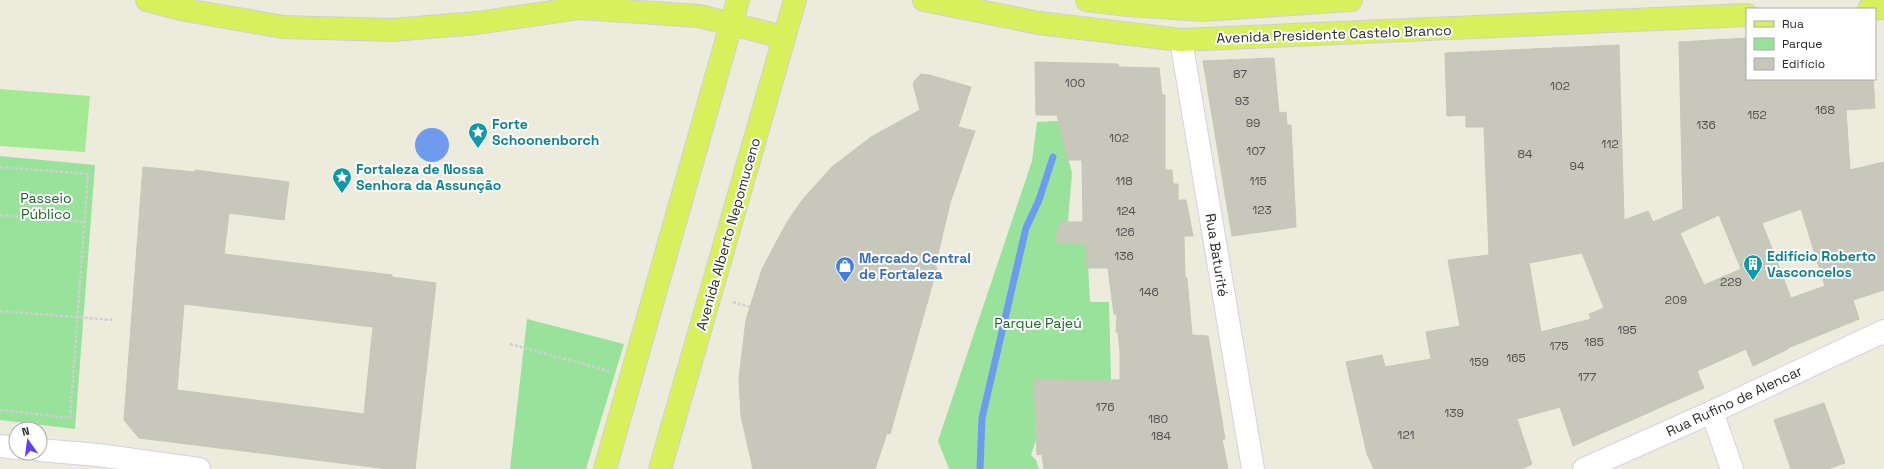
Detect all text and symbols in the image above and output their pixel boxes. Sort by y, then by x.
legend [1746,8,1876,80]
text: Rua [1782,16,1804,32]
street label: Avenida Presidente Castelo Branco [1216,21,1452,47]
text: Parque [1782,36,1822,52]
text: Edifício [1782,56,1825,72]
house number: 87 [1233,66,1247,82]
house number: 100 [1065,75,1085,91]
house number: 102 [1550,78,1570,94]
house number: 93 [1235,93,1249,109]
house number: 168 [1815,102,1835,118]
house number: 152 [1747,107,1767,123]
place label: Forte Schoonenborch [492,115,599,149]
house number: 99 [1246,115,1260,131]
house number: 136 [1696,117,1716,133]
place icon: Forte Schoonenborch [467,121,489,149]
house number: 102 [1109,130,1129,146]
street label: Avenida Alberto Nepomuceno [692,136,764,332]
house number: 112 [1601,136,1619,152]
house number: 107 [1246,143,1266,159]
house number: 84 [1518,146,1533,162]
house number: 94 [1570,158,1585,174]
place label: Fortaleza de Nossa Senhora da Assunção [356,160,501,194]
place icon: Fortaleza de Nossa Senhora da Assunção [331,166,353,194]
house number: 118 [1115,173,1133,189]
house number: 115 [1249,173,1267,189]
park label: Passeio Público [20,189,72,223]
house number: 123 [1252,202,1272,218]
house number: 124 [1116,203,1136,219]
street label: Rua Baturité [1202,212,1232,298]
house number: 126 [1115,224,1135,240]
place label: Edifício Roberto Vasconcelos [1767,247,1876,281]
house number: 136 [1114,248,1134,264]
place label: Mercado Central de Fortaleza [859,249,971,283]
building icon: Edifício Roberto Vasconcelos [1742,253,1764,281]
shop icon: Mercado Central de Fortaleza [834,255,856,283]
house number: 229 [1720,274,1742,290]
house number: 146 [1139,284,1159,300]
house number: 209 [1665,292,1687,308]
park label: Parque Pajeú [994,314,1082,332]
house number: 195 [1617,322,1637,338]
house number: 185 [1584,334,1604,350]
house number: 175 [1550,338,1568,354]
house number: 165 [1506,350,1526,366]
house number: 159 [1469,354,1489,370]
street label: Rua Rufino de Alencar [1663,362,1805,440]
house number: 177 [1578,369,1597,385]
house number: 176 [1095,399,1115,415]
house number: 139 [1444,405,1464,421]
house number: 180 [1148,411,1168,427]
north arrow [8,421,48,461]
text: N [20,424,31,439]
house number: 121 [1397,427,1415,443]
house number: 184 [1151,428,1171,444]

